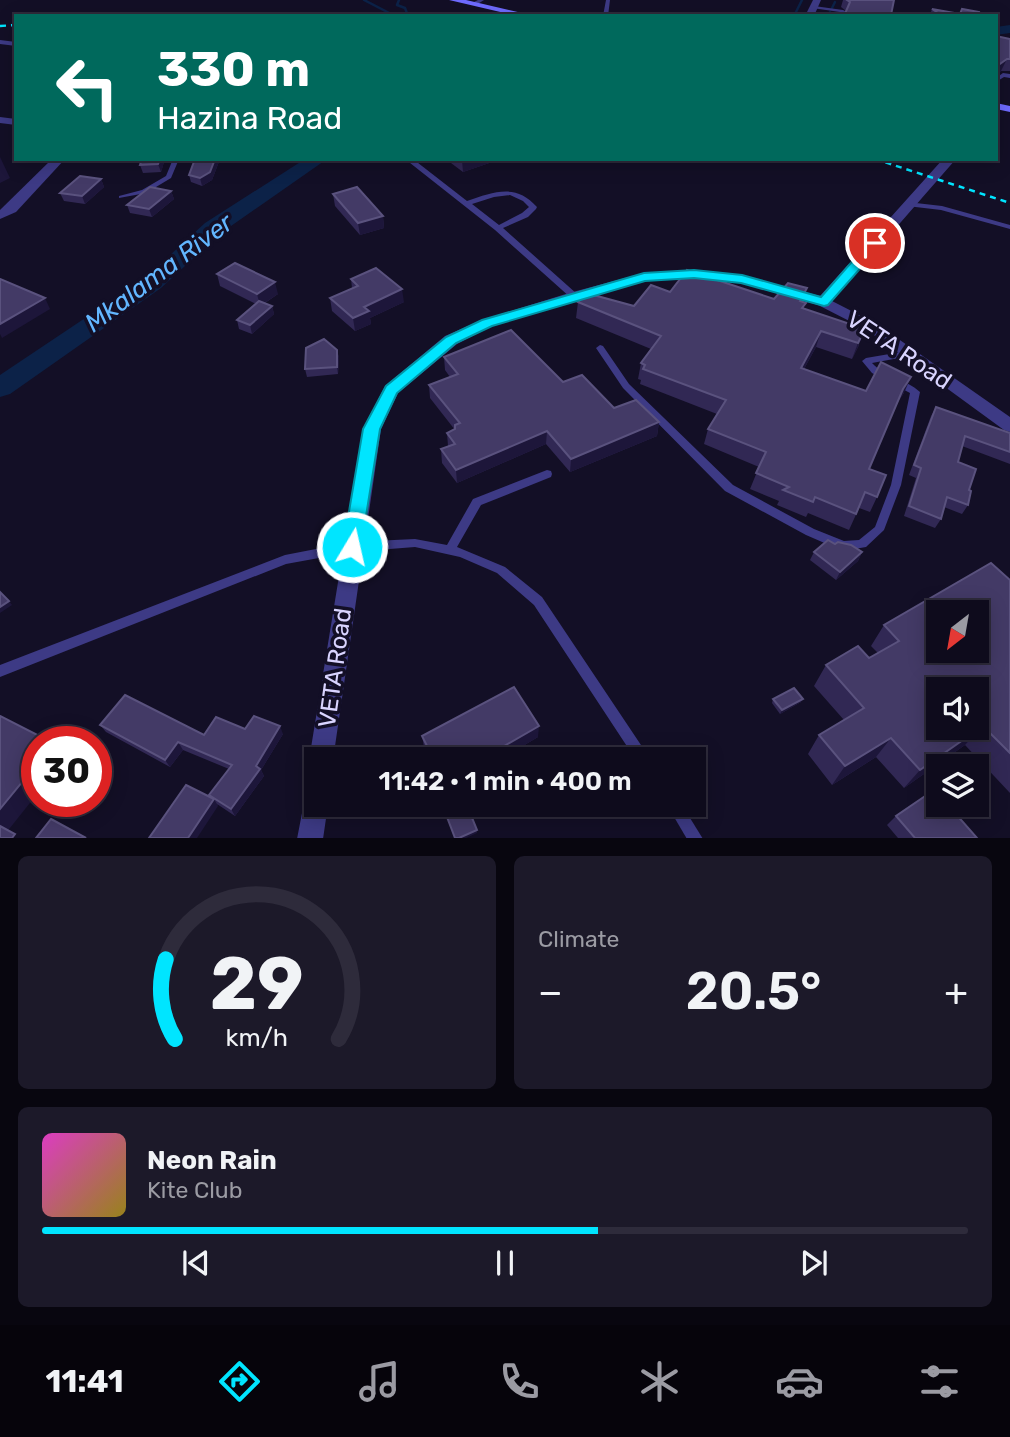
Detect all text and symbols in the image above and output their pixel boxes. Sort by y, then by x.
text: 330 m [157,40,310,98]
icon: left [42,42,133,133]
text: Hazina Road [157,99,342,137]
water label: Mkalama River [79,207,240,339]
pin [845,213,905,273]
icon: arrive [856,224,894,262]
street label: VETA Road [841,305,957,395]
position arrow [315,510,389,584]
north arrow [926,600,989,663]
map controls [926,600,989,817]
street label: VETA Road [313,606,357,730]
button: sound [926,677,989,740]
speed limit sign: 30 [21,726,112,817]
button: layers [926,754,989,817]
text: 11:42 · 1 min · 400 m [378,766,632,797]
text: Climate [538,925,619,953]
text: 29 [210,941,304,1027]
text: 20.5° [686,960,821,1022]
text: − [538,969,563,1015]
text: + [944,969,968,1015]
text: km/h [226,1022,288,1051]
text: Neon Rain [147,1145,277,1176]
text: Kite Club [147,1176,242,1204]
icon: previous [177,1244,215,1282]
icon: pause [486,1244,524,1282]
icon: next [795,1244,833,1282]
icon: directions [215,1357,264,1406]
icon: music [355,1357,404,1406]
icon: phone [495,1357,544,1406]
icon: climate [635,1357,684,1406]
icon: car [775,1357,824,1406]
icon: filters [915,1357,964,1406]
text: 11:41 [46,1362,124,1400]

